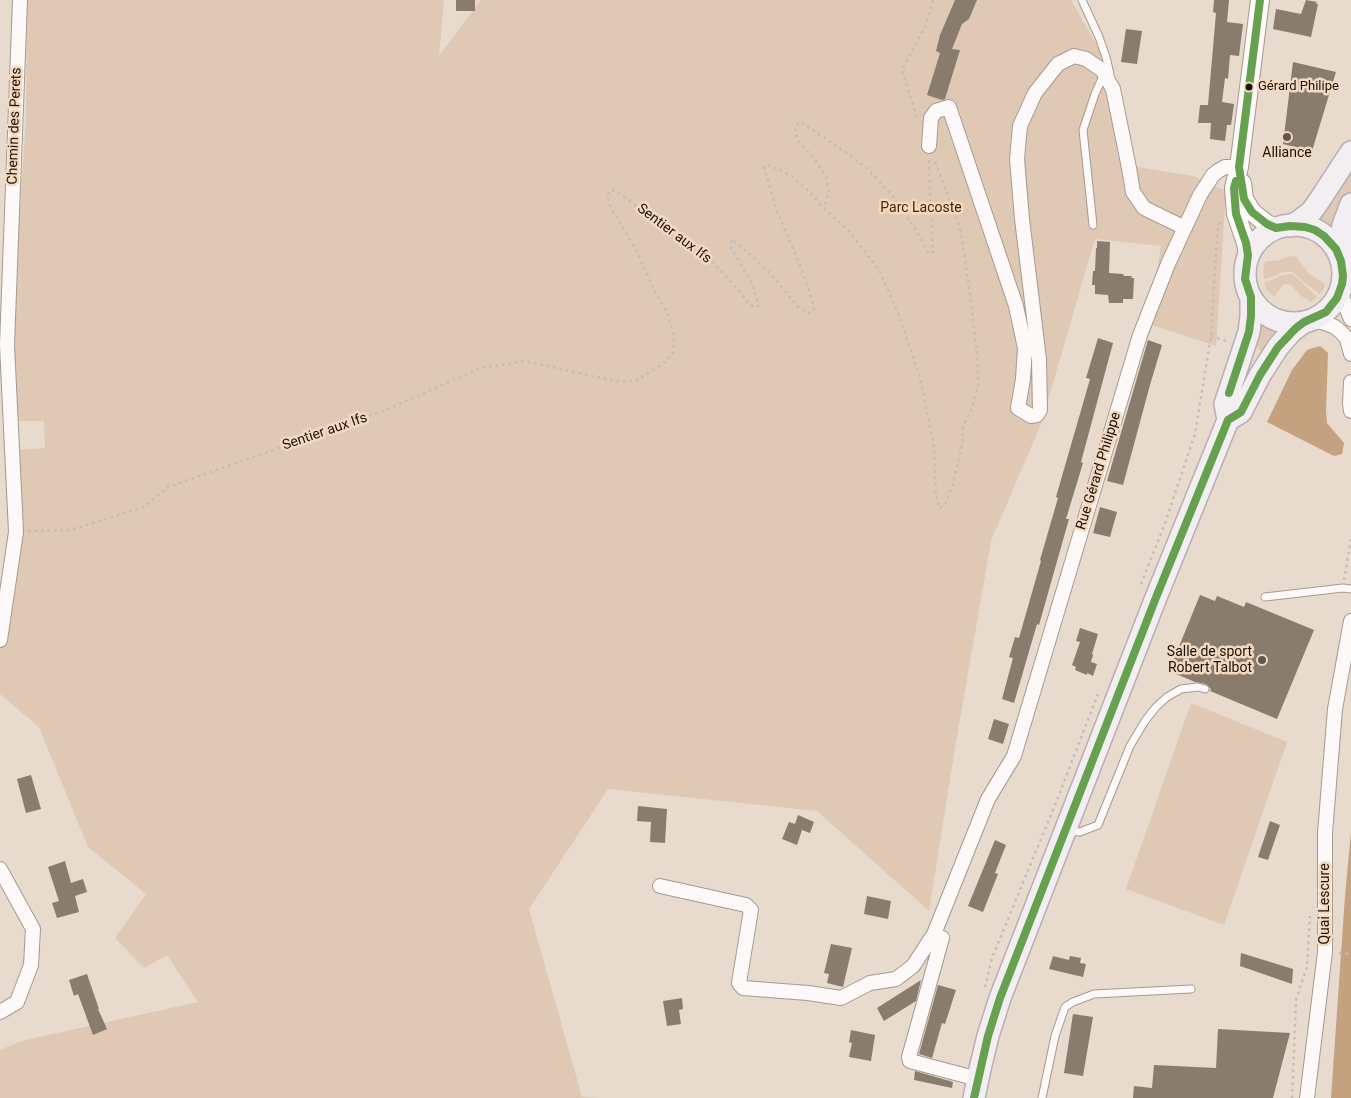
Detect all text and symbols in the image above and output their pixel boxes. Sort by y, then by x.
street label: Chemin des Perets [5,67,25,185]
place label: Gérard Philipe [1258,79,1339,95]
marker: Gérard Philipe [1244,82,1254,92]
marker: Alliance [1281,131,1293,143]
place label: Alliance [1262,145,1312,161]
park label: Parc Lacoste [880,200,962,216]
street label: Sentier aux Ifs [634,201,714,267]
street label: Sentier aux Ifs [280,410,370,454]
street label: Rue Gérard Philippe [1073,410,1125,532]
place label: Salle de sport Robert Talbot [1167,644,1252,676]
marker: Salle de sport Robert Talbot [1256,654,1268,666]
street label: Quai Lescure [1317,863,1333,945]

